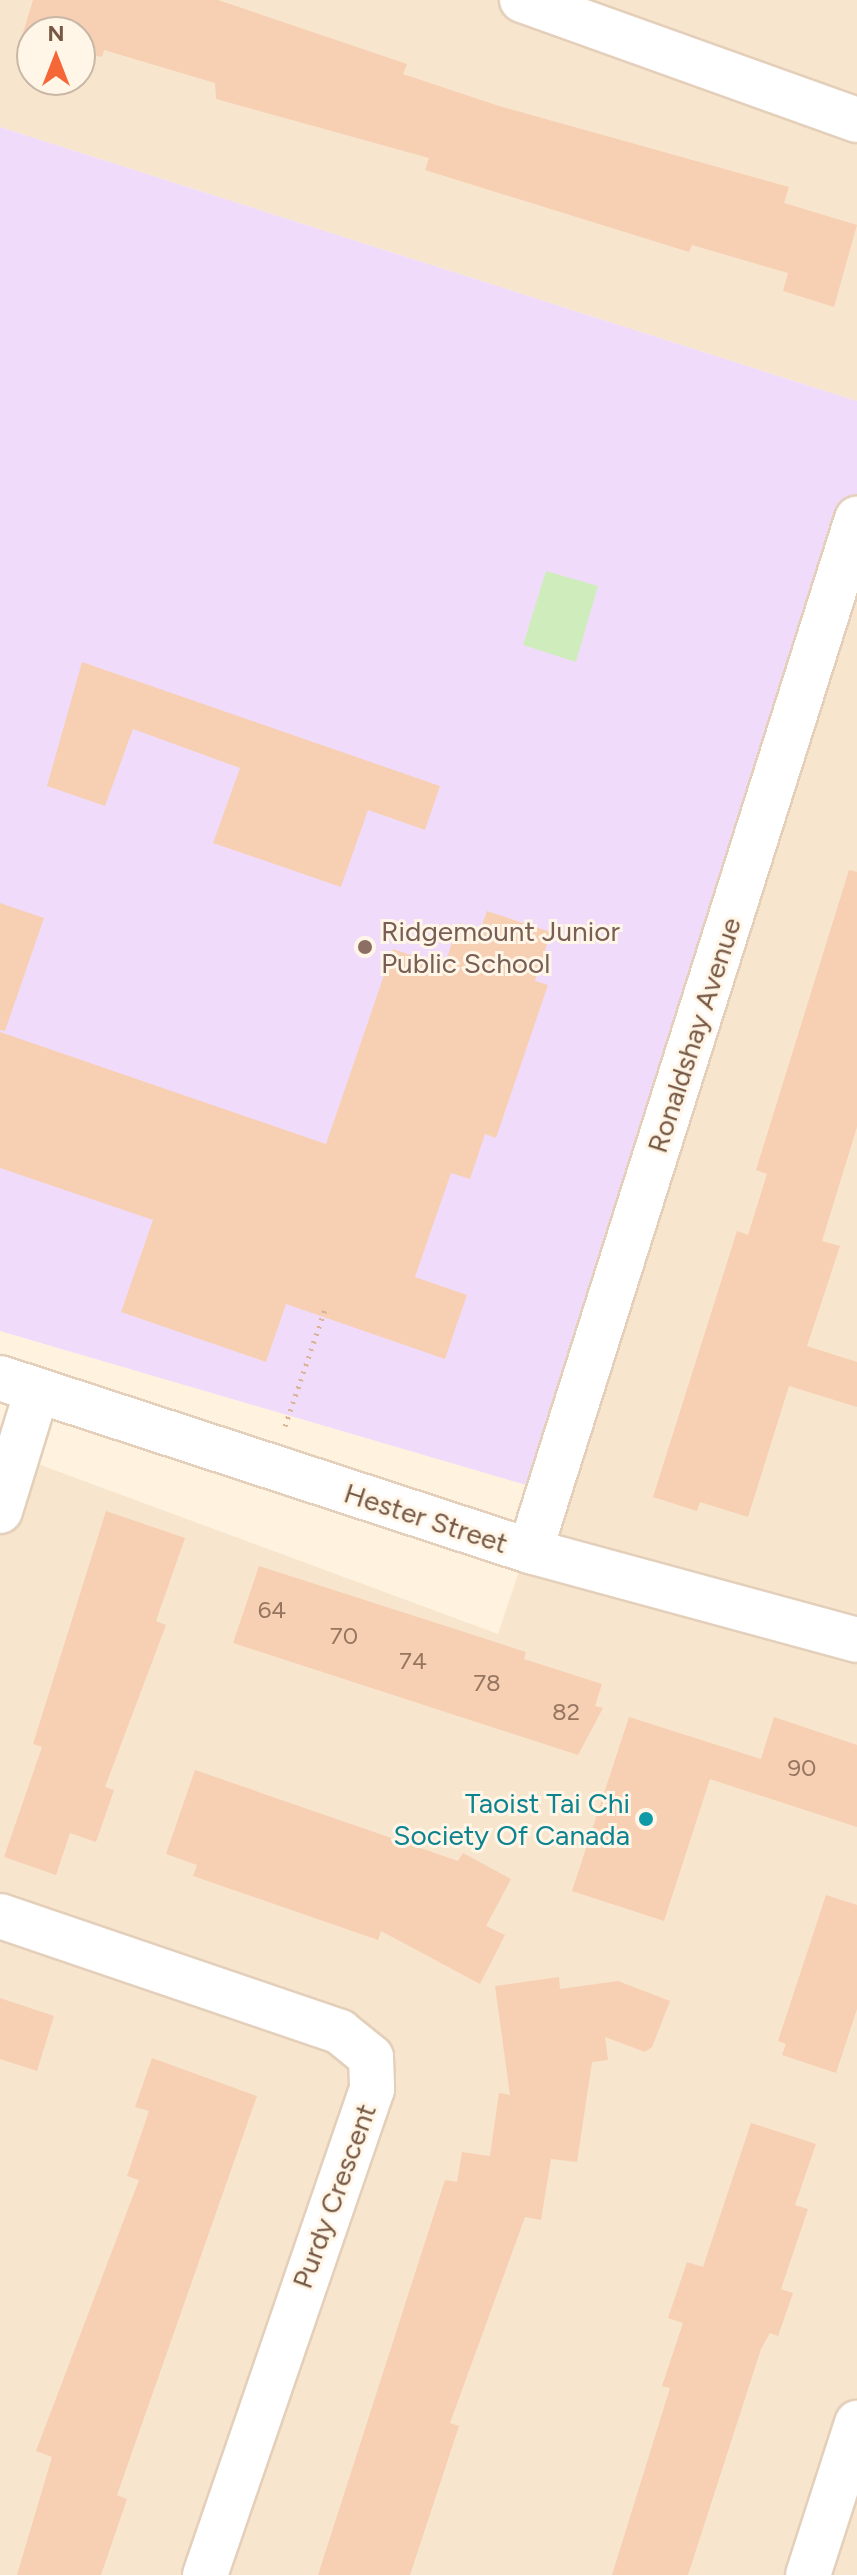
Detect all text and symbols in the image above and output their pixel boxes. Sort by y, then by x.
north arrow [16,16,96,96]
text: N [47,20,65,47]
street label: Ronaldshay Avenue [640,913,748,1157]
place label: Ridgemount Junior Public School [381,914,620,980]
marker: Ridgemount Junior Public School [356,938,374,956]
street label: Hester Street [340,1476,512,1560]
house number: 64 [258,1596,286,1624]
house number: 70 [330,1622,358,1650]
house number: 74 [399,1647,427,1675]
house number: 78 [473,1669,501,1697]
house number: 82 [552,1698,580,1726]
house number: 90 [788,1754,816,1782]
place label: Taoist Tai Chi Society Of Canada [393,1786,630,1852]
marker: Taoist Tai Chi Society Of Canada [637,1810,655,1828]
street label: Purdy Crescent [285,2099,383,2293]

